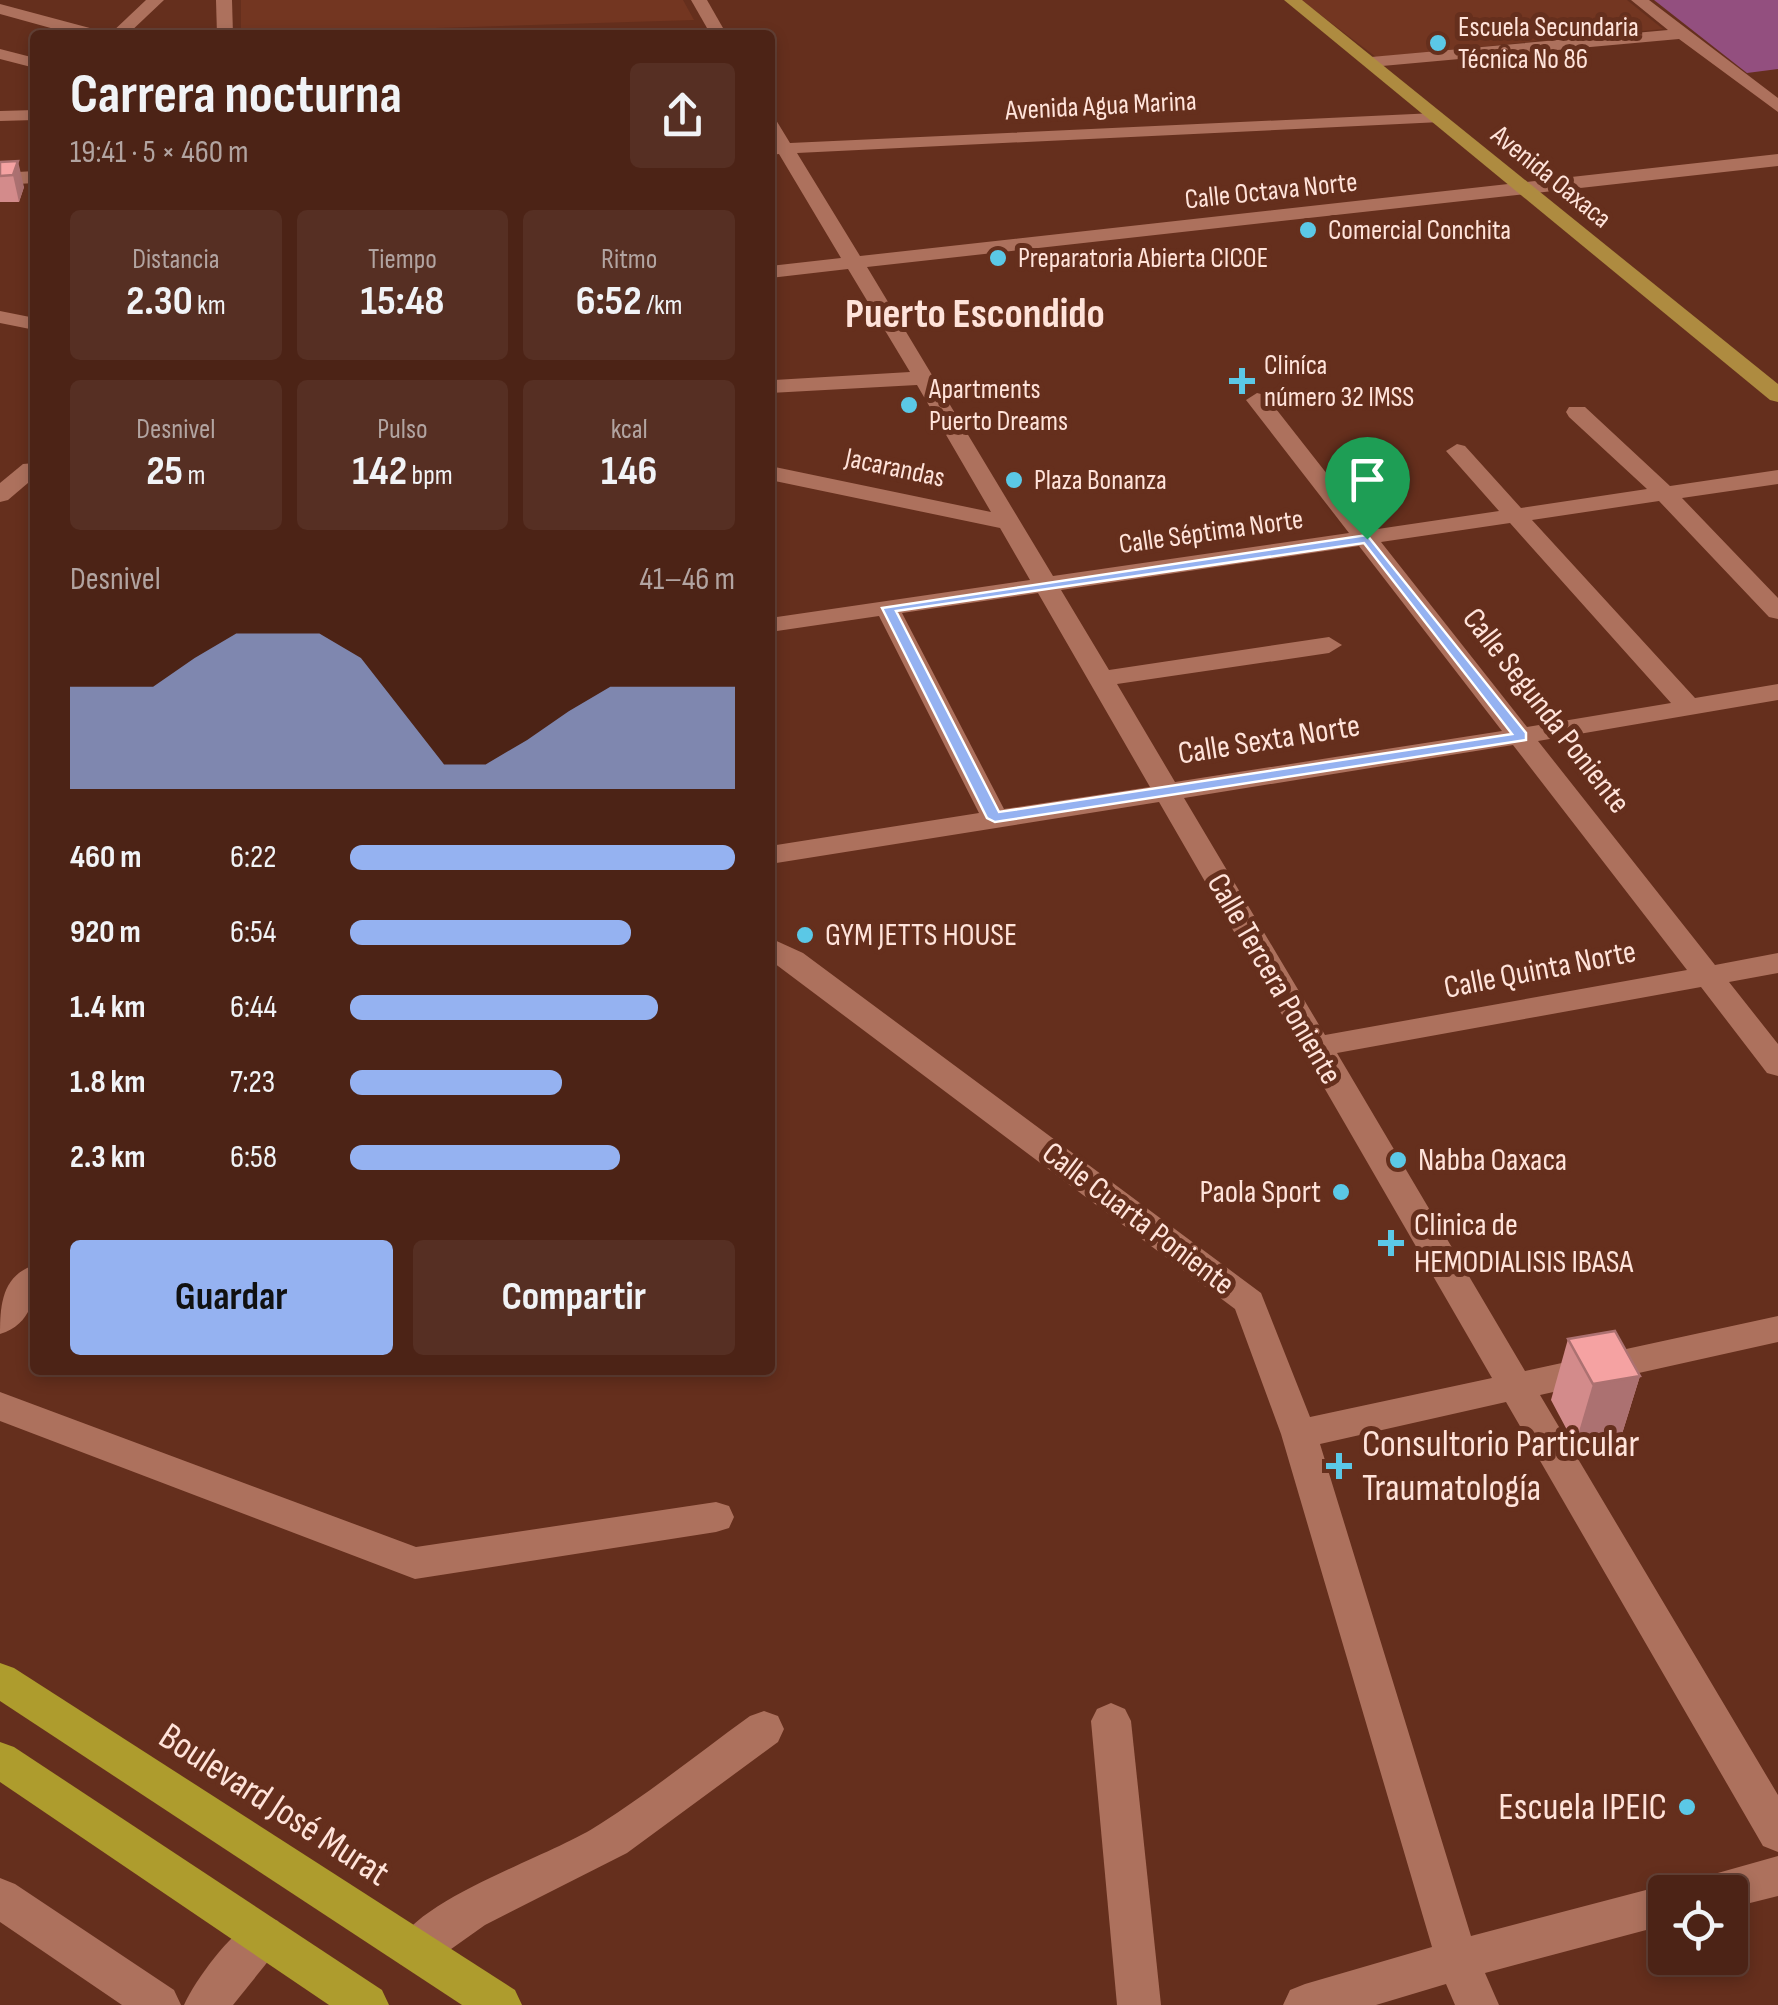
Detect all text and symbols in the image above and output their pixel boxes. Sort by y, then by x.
place label: Escuela Secundaria Técnica No 86 [1458,11,1639,76]
marker: Escuela Secundaria Técnica No 86 [1427,32,1449,54]
text: Carrera nocturna [70,62,402,129]
button: share [630,63,735,168]
street label: Avenida Agua Marina [1004,85,1197,128]
street label: Avenida Oaxaca [1484,118,1618,235]
text: 19:41 · 5 × 460 m [70,133,249,172]
street label: Calle Octava Norte [1183,166,1359,216]
place label: Comercial Conchita [1328,214,1511,247]
marker: Comercial Conchita [1297,219,1319,241]
place label: Preparatoria Abierta CICOE [1018,242,1268,275]
text: Distancia [132,243,220,276]
text: Tiempo [368,243,437,276]
text: Ritmo [601,243,657,276]
marker: Preparatoria Abierta CICOE [987,247,1009,269]
text: 2.30 [126,276,193,327]
text: 15:48 [361,276,444,327]
text: 6:52 [576,276,642,327]
text: km [193,289,226,322]
text: /km [642,289,683,322]
district label: Puerto Escondido [845,289,1105,340]
place label: Cliníca número 32 IMSS [1264,349,1414,414]
marker: Cliníca número 32 IMSS [1229,368,1255,394]
place label: Apartments Puerto Dreams [928,373,1068,438]
marker: Apartments Puerto Dreams [898,394,920,416]
text: Desnivel [136,413,216,446]
text: Pulso [377,413,428,446]
text: kcal [611,413,648,446]
pin [1325,437,1410,540]
street label: Jacarandas [841,441,948,495]
text: 25 [146,446,183,497]
text: 142 [352,446,407,497]
text: 146 [601,446,657,497]
icon: arrive [1340,452,1395,507]
text: m [183,459,205,492]
text: bpm [407,459,453,492]
place label: Plaza Bonanza [1034,464,1167,497]
marker: Plaza Bonanza [1003,469,1025,491]
street label: Calle Séptima Norte [1117,503,1305,561]
text: Desnivel [70,560,161,599]
text: 41–46 m [639,560,735,599]
street label: Calle Segunda Poniente [1454,601,1638,821]
street label: Calle Sexta Norte [1175,706,1363,774]
text: 460 m [70,838,141,877]
text: 6:22 [230,838,276,877]
street label: Calle Tercera Poniente [1198,867,1350,1091]
text: 920 m [70,913,141,952]
text: 6:54 [230,913,276,952]
place label: GYM JETTS HOUSE [825,916,1017,955]
marker: GYM JETTS HOUSE [794,924,816,946]
street label: Calle Quinta Norte [1441,932,1639,1008]
text: 1.4 km [70,988,145,1027]
text: 6:44 [230,988,277,1027]
text: 1.8 km [70,1063,145,1102]
text: 7:23 [230,1063,275,1102]
street label: Calle Cuarta Poniente [1034,1134,1242,1304]
text: 2.3 km [70,1138,145,1177]
text: 6:58 [230,1138,277,1177]
place label: Nabba Oaxaca [1418,1141,1567,1180]
marker: Nabba Oaxaca [1387,1149,1409,1171]
place label: Paola Sport [1199,1173,1321,1212]
marker: Paola Sport [1330,1181,1352,1203]
place label: Clinica de HEMODIALISIS IBASA [1414,1206,1633,1282]
marker: Clinica de HEMODIALISIS IBASA [1378,1230,1404,1256]
button: Guardar [70,1240,393,1355]
button: Compartir [413,1240,735,1355]
place label: Consultorio Particular Traumatología [1362,1422,1640,1511]
marker: Consultorio Particular Traumatología [1326,1453,1352,1479]
street label: Boulevard José Murat [151,1714,397,1896]
place label: Escuela IPEIC [1498,1785,1667,1830]
marker: Escuela IPEIC [1676,1796,1698,1818]
map controls [1648,1875,1748,1975]
button: locate [1648,1875,1748,1975]

